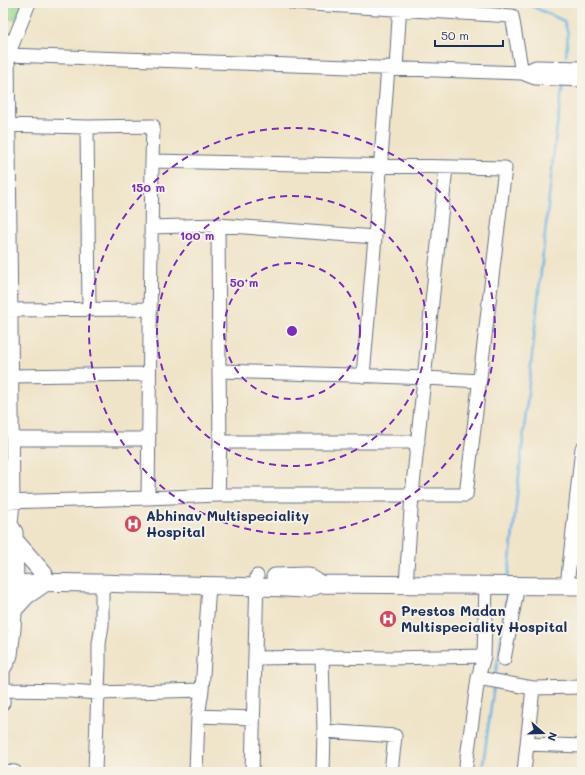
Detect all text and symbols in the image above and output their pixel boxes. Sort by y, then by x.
scale bar [435,22,503,48]
text: 50 m [441,27,469,43]
text: 150 m [131,179,165,195]
text: 100 m [180,227,214,243]
text: 50 m [230,274,258,290]
centre of rings [285,324,299,338]
place label: Abhinav Multispeciality Hospital [146,506,310,541]
hospital icon: Abhinav Multispeciality Hospital [123,514,143,534]
place label: Prestos Madan Multispeciality Hospital [401,601,567,636]
hospital icon: Prestos Madan Multispeciality Hospital [378,609,398,629]
north arrow [523,713,563,753]
text: N [544,730,561,743]

